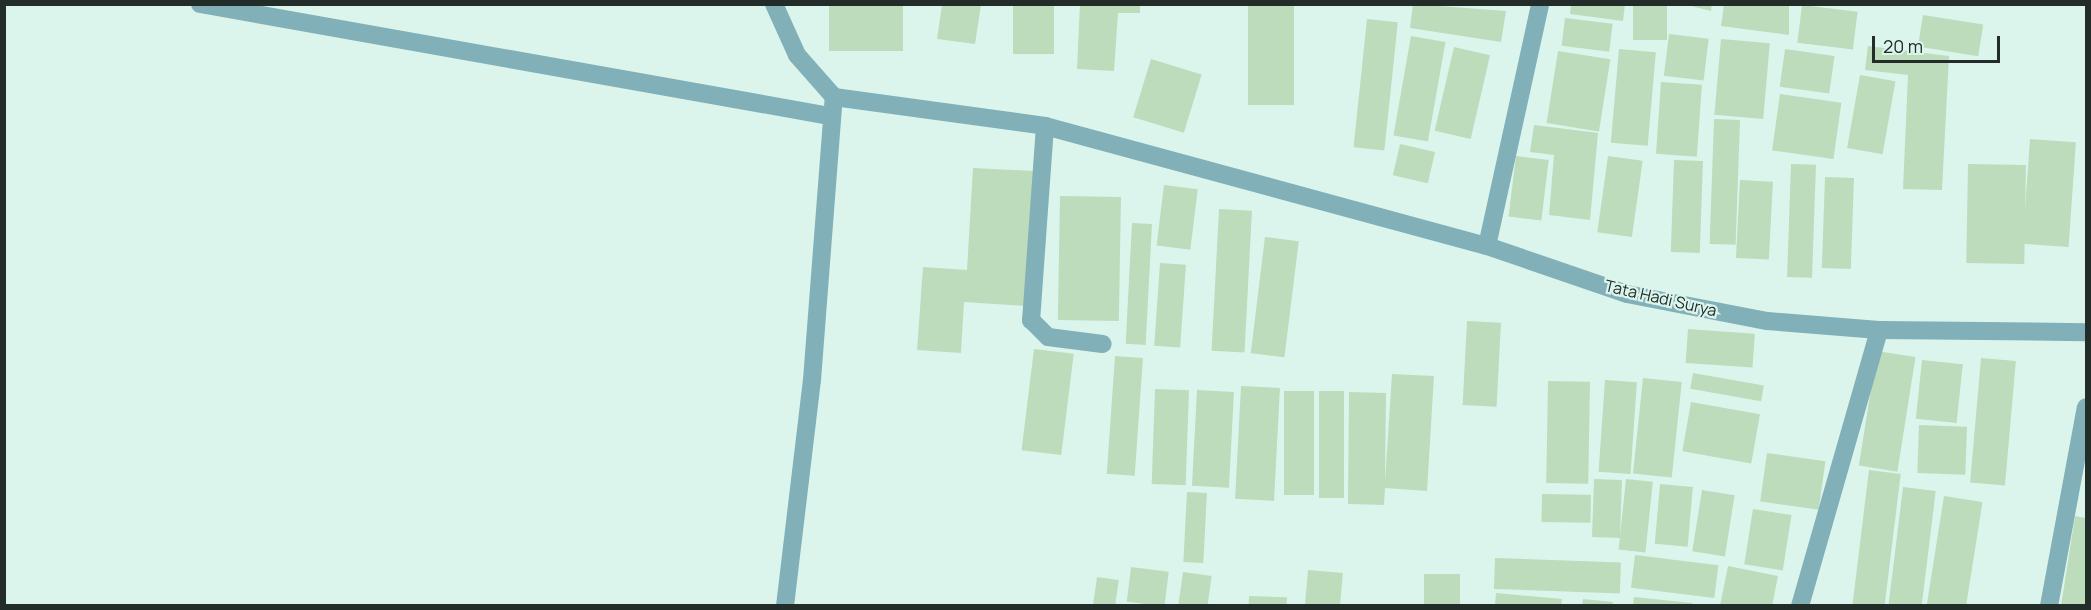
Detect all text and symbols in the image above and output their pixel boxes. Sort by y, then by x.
scale bar [1875,24,2002,62]
text: 20 m [1883,34,1923,58]
street label: Tata Hadi Surya [1603,276,1719,320]

